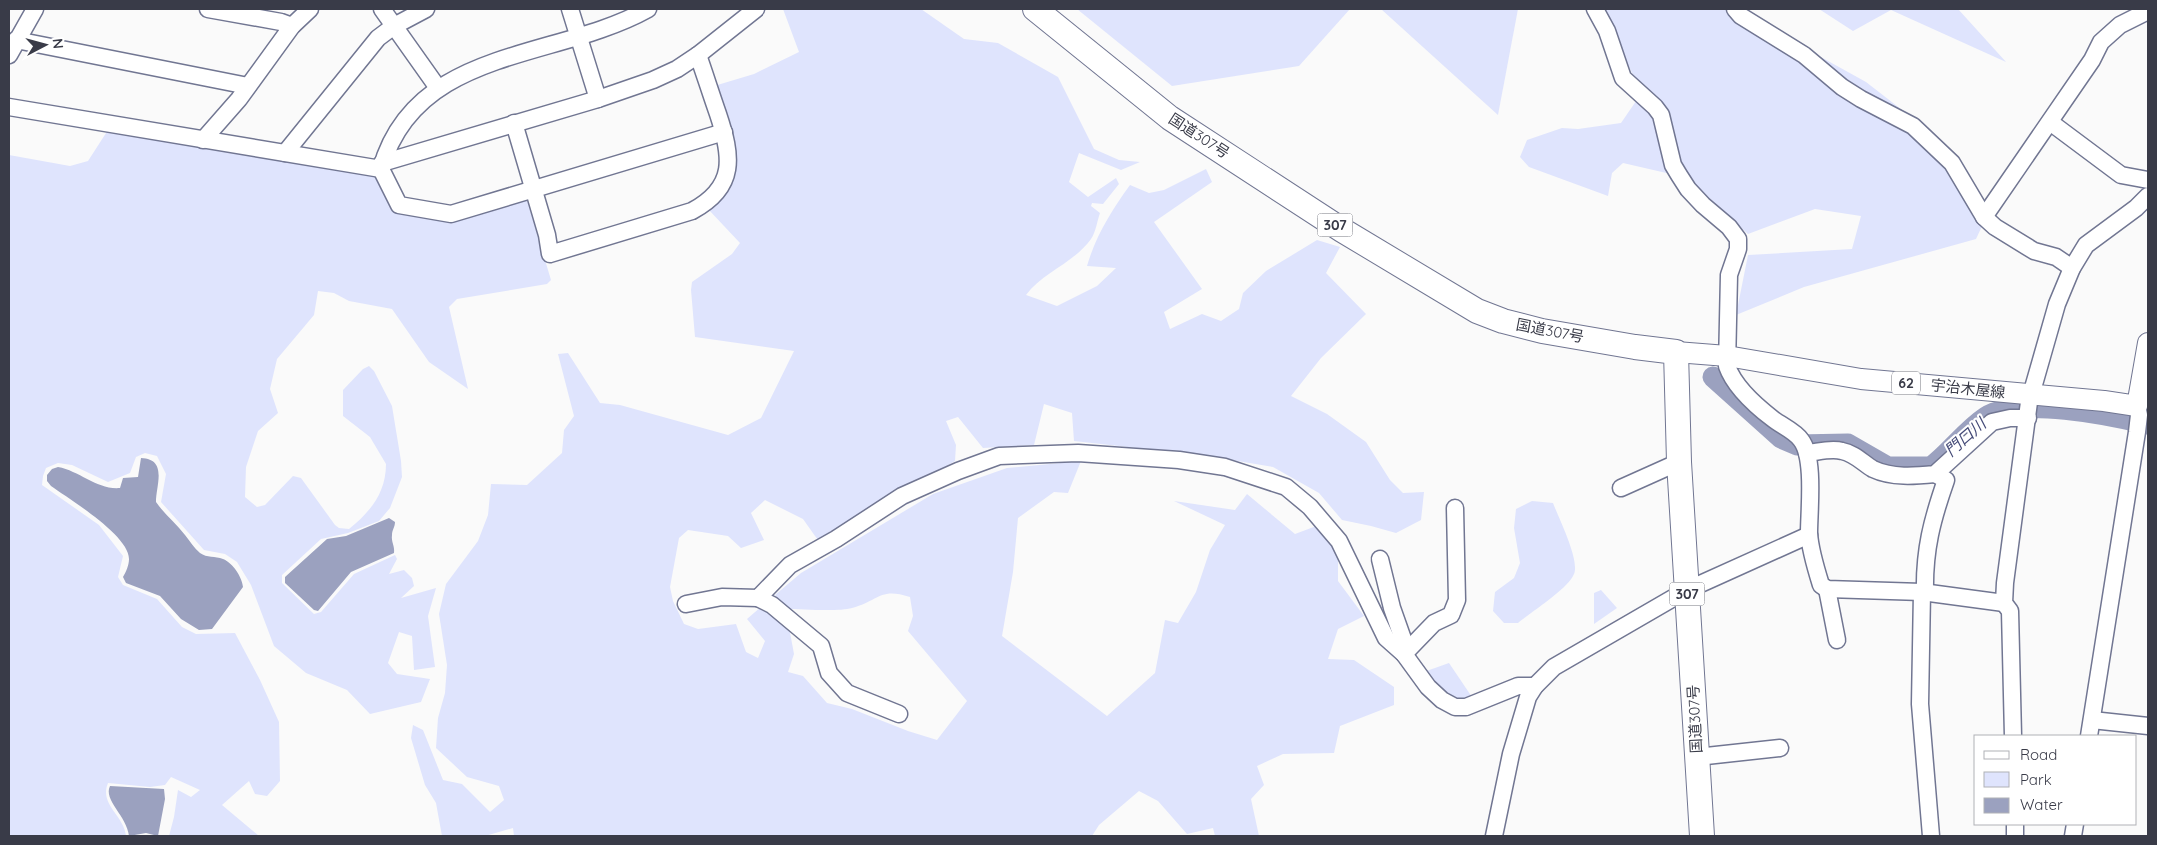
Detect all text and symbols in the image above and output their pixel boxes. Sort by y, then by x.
north arrow [20,20,70,70]
text: N [48,38,67,50]
street label: 国道307号 [1165,109,1233,162]
road number: 307 [1318,214,1352,236]
street label: 国道307号 [1515,315,1586,346]
road number: 62 [1892,372,1920,394]
street label: 宇治木屋線 [1930,375,2006,402]
water label: 門口川 [1940,412,1991,460]
road number: 307 [1670,582,1704,606]
street label: 国道307号 [1683,684,1706,754]
legend [1974,735,2137,825]
text: Road [2020,745,2057,764]
text: Park [2020,770,2052,789]
text: Water [2020,795,2063,814]

